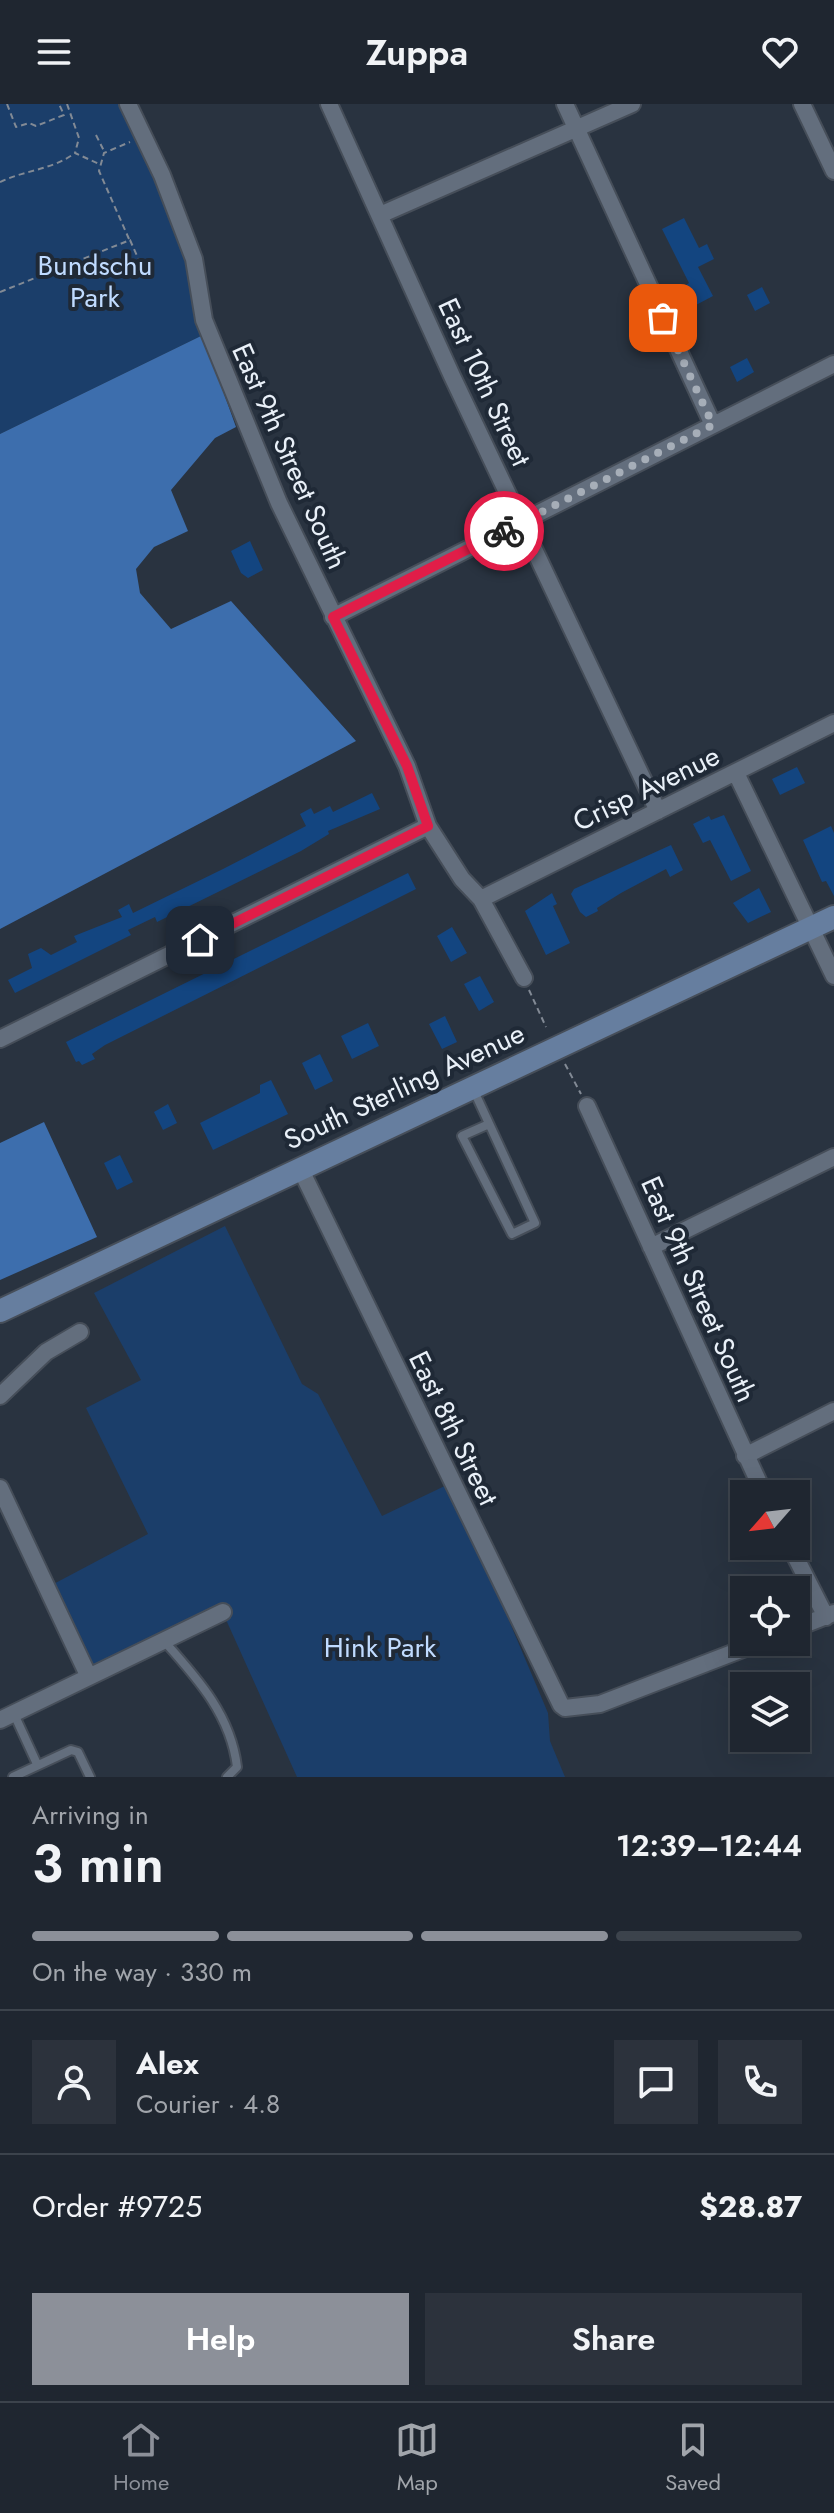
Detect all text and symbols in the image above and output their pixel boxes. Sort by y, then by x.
text: Zuppa [366,26,468,78]
icon: menu [32,30,76,74]
icon: heart [758,30,802,74]
park label: Bundschu Park [37,245,153,318]
pin [629,284,697,352]
street label: East 10th Street [428,291,542,473]
icon: bag [641,296,685,340]
street label: East 9th Street South [221,337,358,576]
courier [464,491,544,571]
icon: bike [482,509,526,553]
street label: Crisp Avenue [566,735,727,842]
pin [166,906,234,974]
icon: home [178,918,222,962]
street label: South Sterling Avenue [277,1013,531,1160]
street label: East 9th Street South [630,1170,767,1409]
street label: East 8th Street [398,1344,509,1513]
north arrow [730,1480,810,1560]
map controls [730,1480,810,1752]
button: locate [730,1576,810,1656]
park label: Hink Park [324,1627,437,1668]
button: layers [730,1672,810,1752]
text: Arriving in [32,1796,149,1834]
text: 12:39–12:44 [616,1824,802,1867]
text: 3 min [32,1826,164,1902]
text: On the way · 330 m [32,1953,252,1991]
button: person [32,2040,116,2124]
button: chat [614,2040,698,2124]
button: phone [718,2040,802,2124]
text: Alex [136,2042,199,2085]
text: Courier · 4.8 [136,2085,280,2123]
text: Order #9725 [32,2185,202,2228]
text: $28.87 [699,2185,802,2228]
button: Help [32,2293,409,2385]
button: Share [425,2293,802,2385]
tab: Home [113,2418,169,2498]
tab: Map [395,2418,439,2498]
tab: Saved [665,2418,721,2498]

